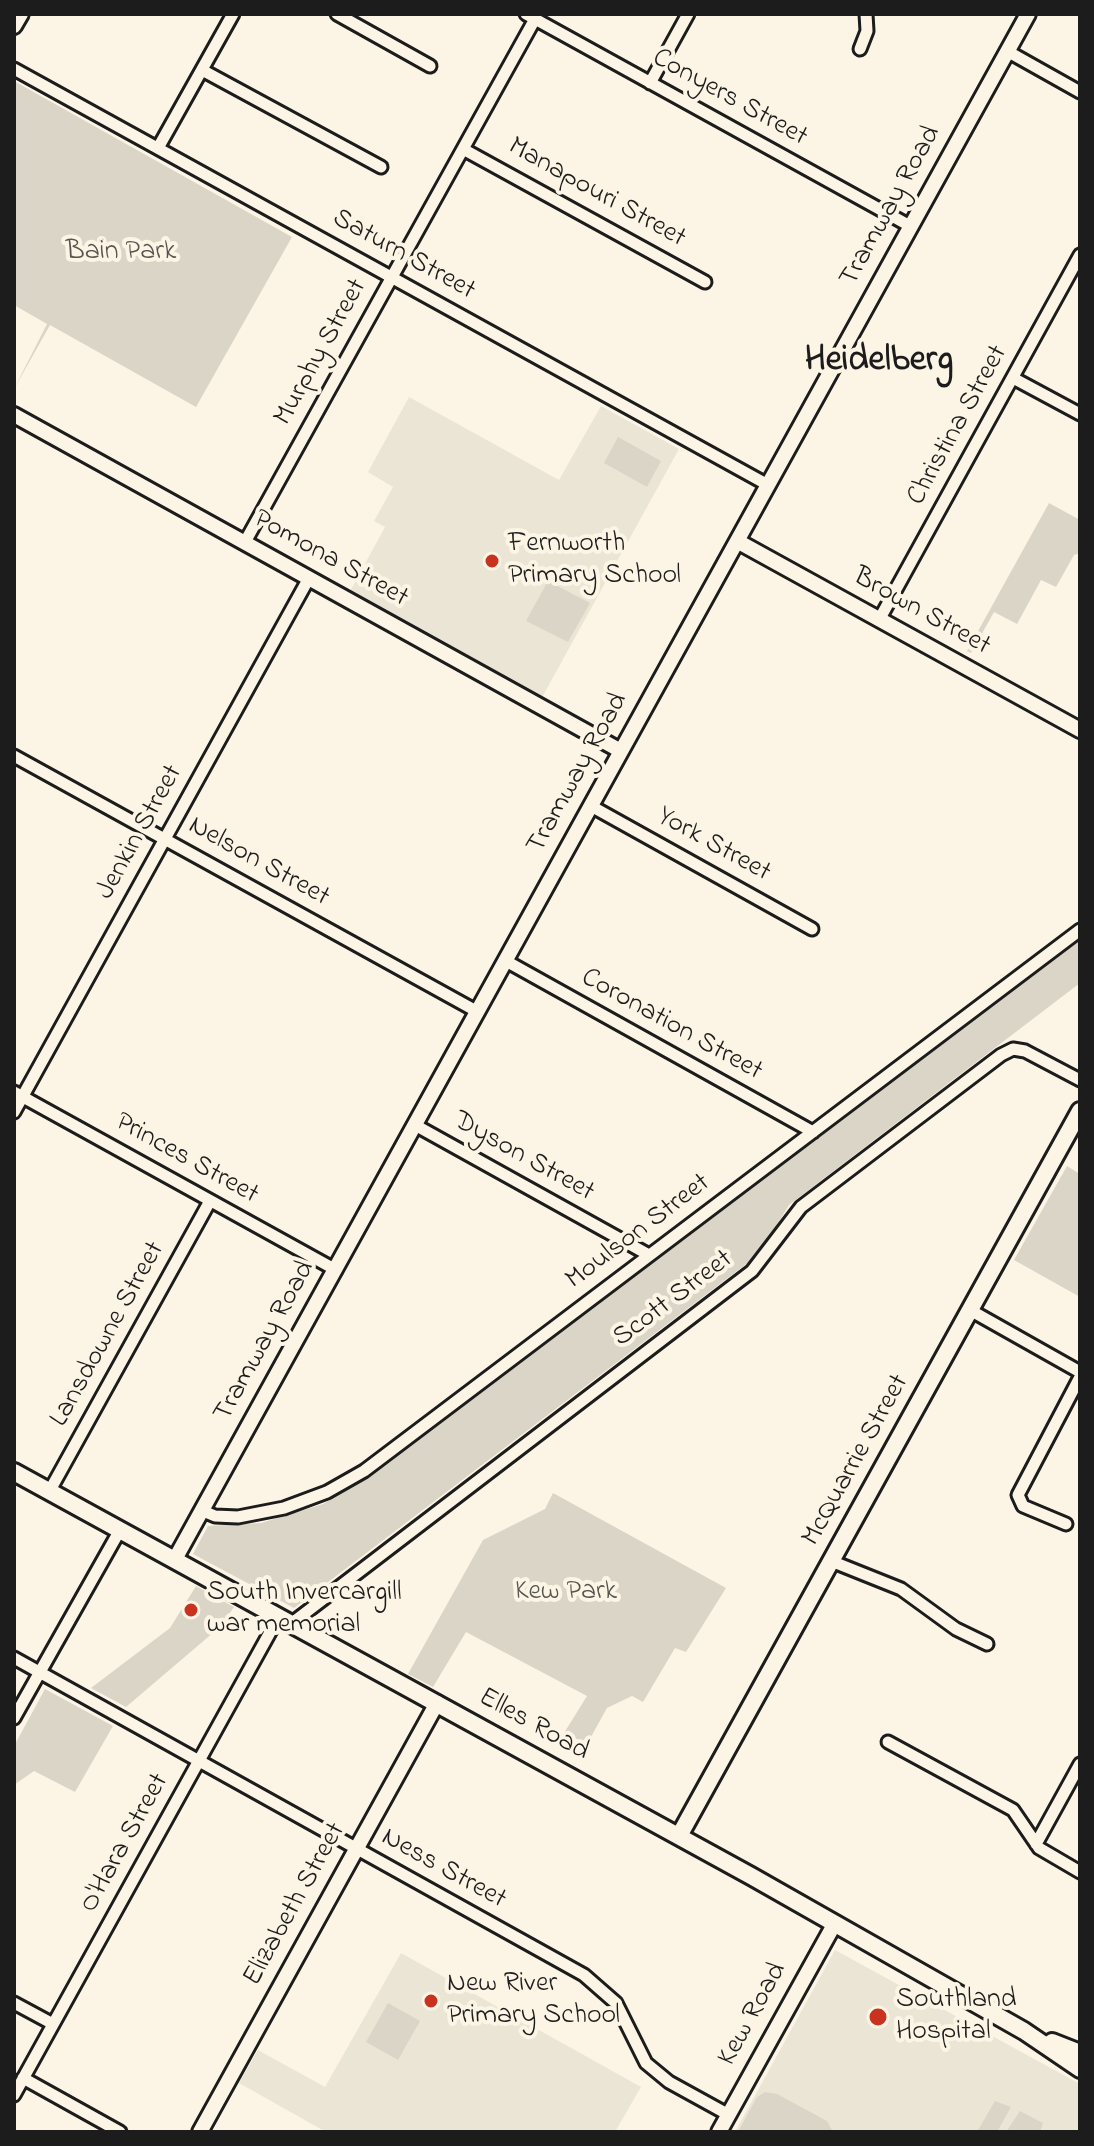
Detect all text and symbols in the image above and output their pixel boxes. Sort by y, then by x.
street label: Conyers Street [645,43,813,155]
street label: Tramway Road [834,121,950,293]
street label: Manapouri Street [501,131,691,257]
street label: Saturn Street [326,203,480,309]
park label: Bain Park [66,236,176,270]
street label: Murphy Street [268,274,376,432]
street label: Christina Street [901,340,1017,512]
district label: Heidelberg [805,341,953,385]
street label: Pomona Street [247,504,413,616]
place label: Fernworth Primary School [508,528,681,594]
marker: Fernworth Primary School [483,552,501,570]
street label: Brown Street [846,562,996,664]
street label: Tramway Road [521,688,637,860]
street label: Jenkin Street [90,760,192,906]
street label: York Street [650,801,776,891]
street label: Nelson Street [181,810,335,916]
street label: Coronation Street [574,962,768,1090]
street label: Dyson Street [447,1105,599,1211]
street label: Princes Street [108,1107,264,1213]
street label: Moulson Street [560,1168,718,1298]
street label: Lansdowne Street [44,1237,174,1433]
street label: Scott Street [607,1244,741,1356]
street label: Tramway Road [208,1256,324,1428]
street label: McQuarrie Street [796,1369,918,1553]
park label: Kew Park [515,1576,617,1610]
place label: South Invercargill war memorial [207,1577,402,1643]
marker: South Invercargill war memorial [182,1601,200,1619]
street label: Elles Road [472,1682,594,1770]
street label: O'Hara Street [74,1768,178,1920]
street label: Elizabeth Street [237,1818,355,1992]
street label: Ness Street [375,1822,511,1918]
street label: Kew Road [712,1958,796,2072]
place label: New River Primary School [447,1968,620,2034]
place label: Southland Hospital [896,1984,1017,2050]
marker: New River Primary School [422,1992,440,2010]
marker: Southland Hospital [867,2006,889,2028]

